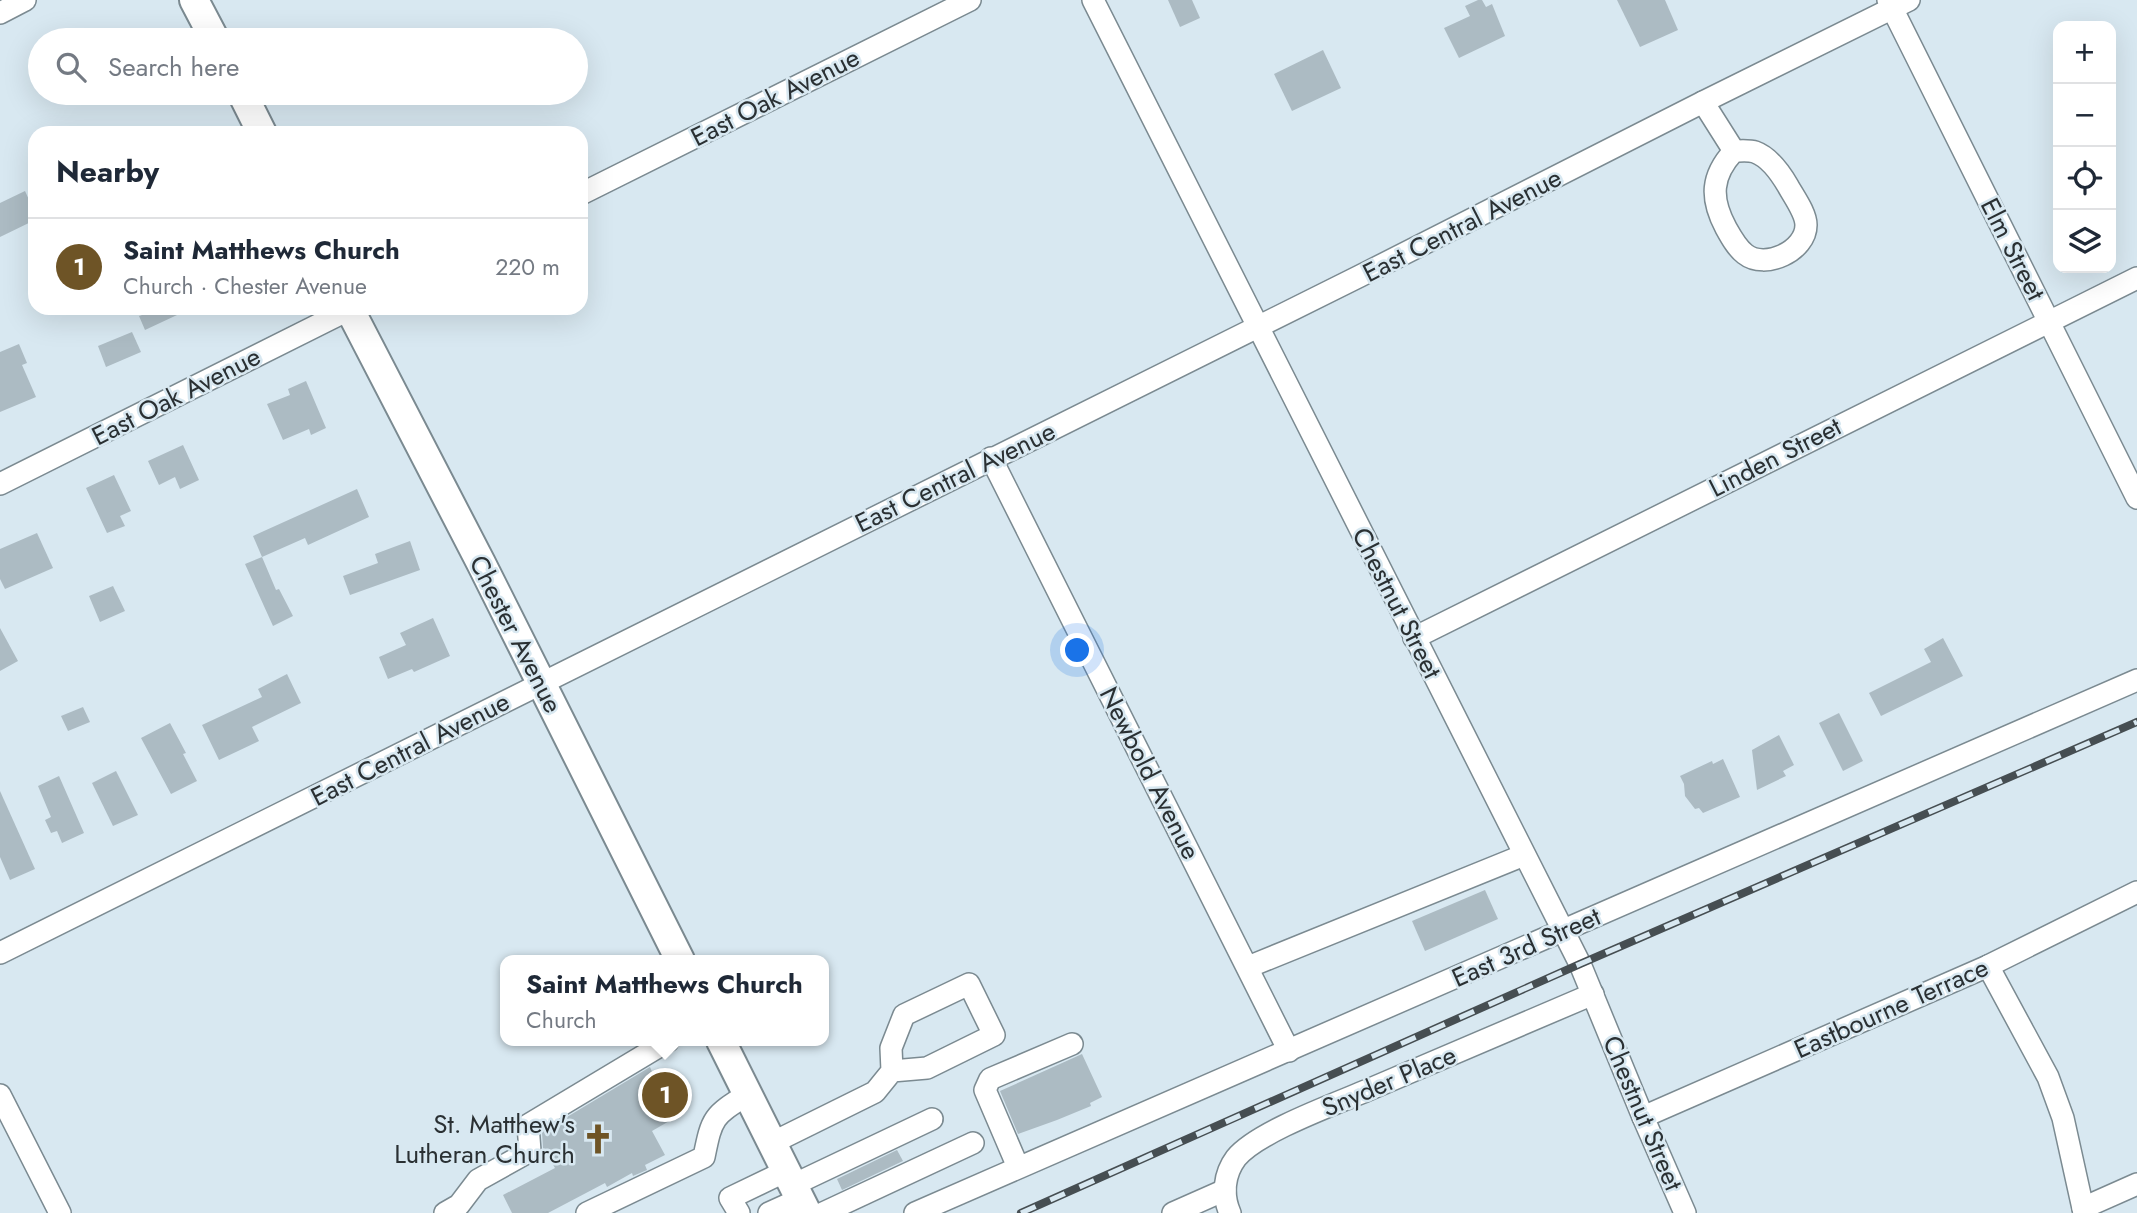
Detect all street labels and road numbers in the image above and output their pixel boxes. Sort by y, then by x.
street label: East Oak Avenue [684,38,866,156]
street label: East Central Avenue [1356,158,1568,292]
street label: Elm Street [1971,191,2055,307]
street label: East Oak Avenue [85,337,267,455]
street label: Linden Street [1702,407,1848,507]
street label: East Central Avenue [848,412,1062,542]
street label: Chestnut Street [1343,521,1452,686]
street label: Chester Avenue [460,548,572,720]
street label: Newbold Avenue [1090,680,1210,866]
street label: East Central Avenue [304,682,516,816]
street label: East 3rd Street [1446,897,1607,997]
street label: Eastbourne Terrace [1788,948,1994,1068]
street label: Chestnut Street [1593,1030,1693,1197]
street label: Snyder Place [1316,1036,1462,1126]

